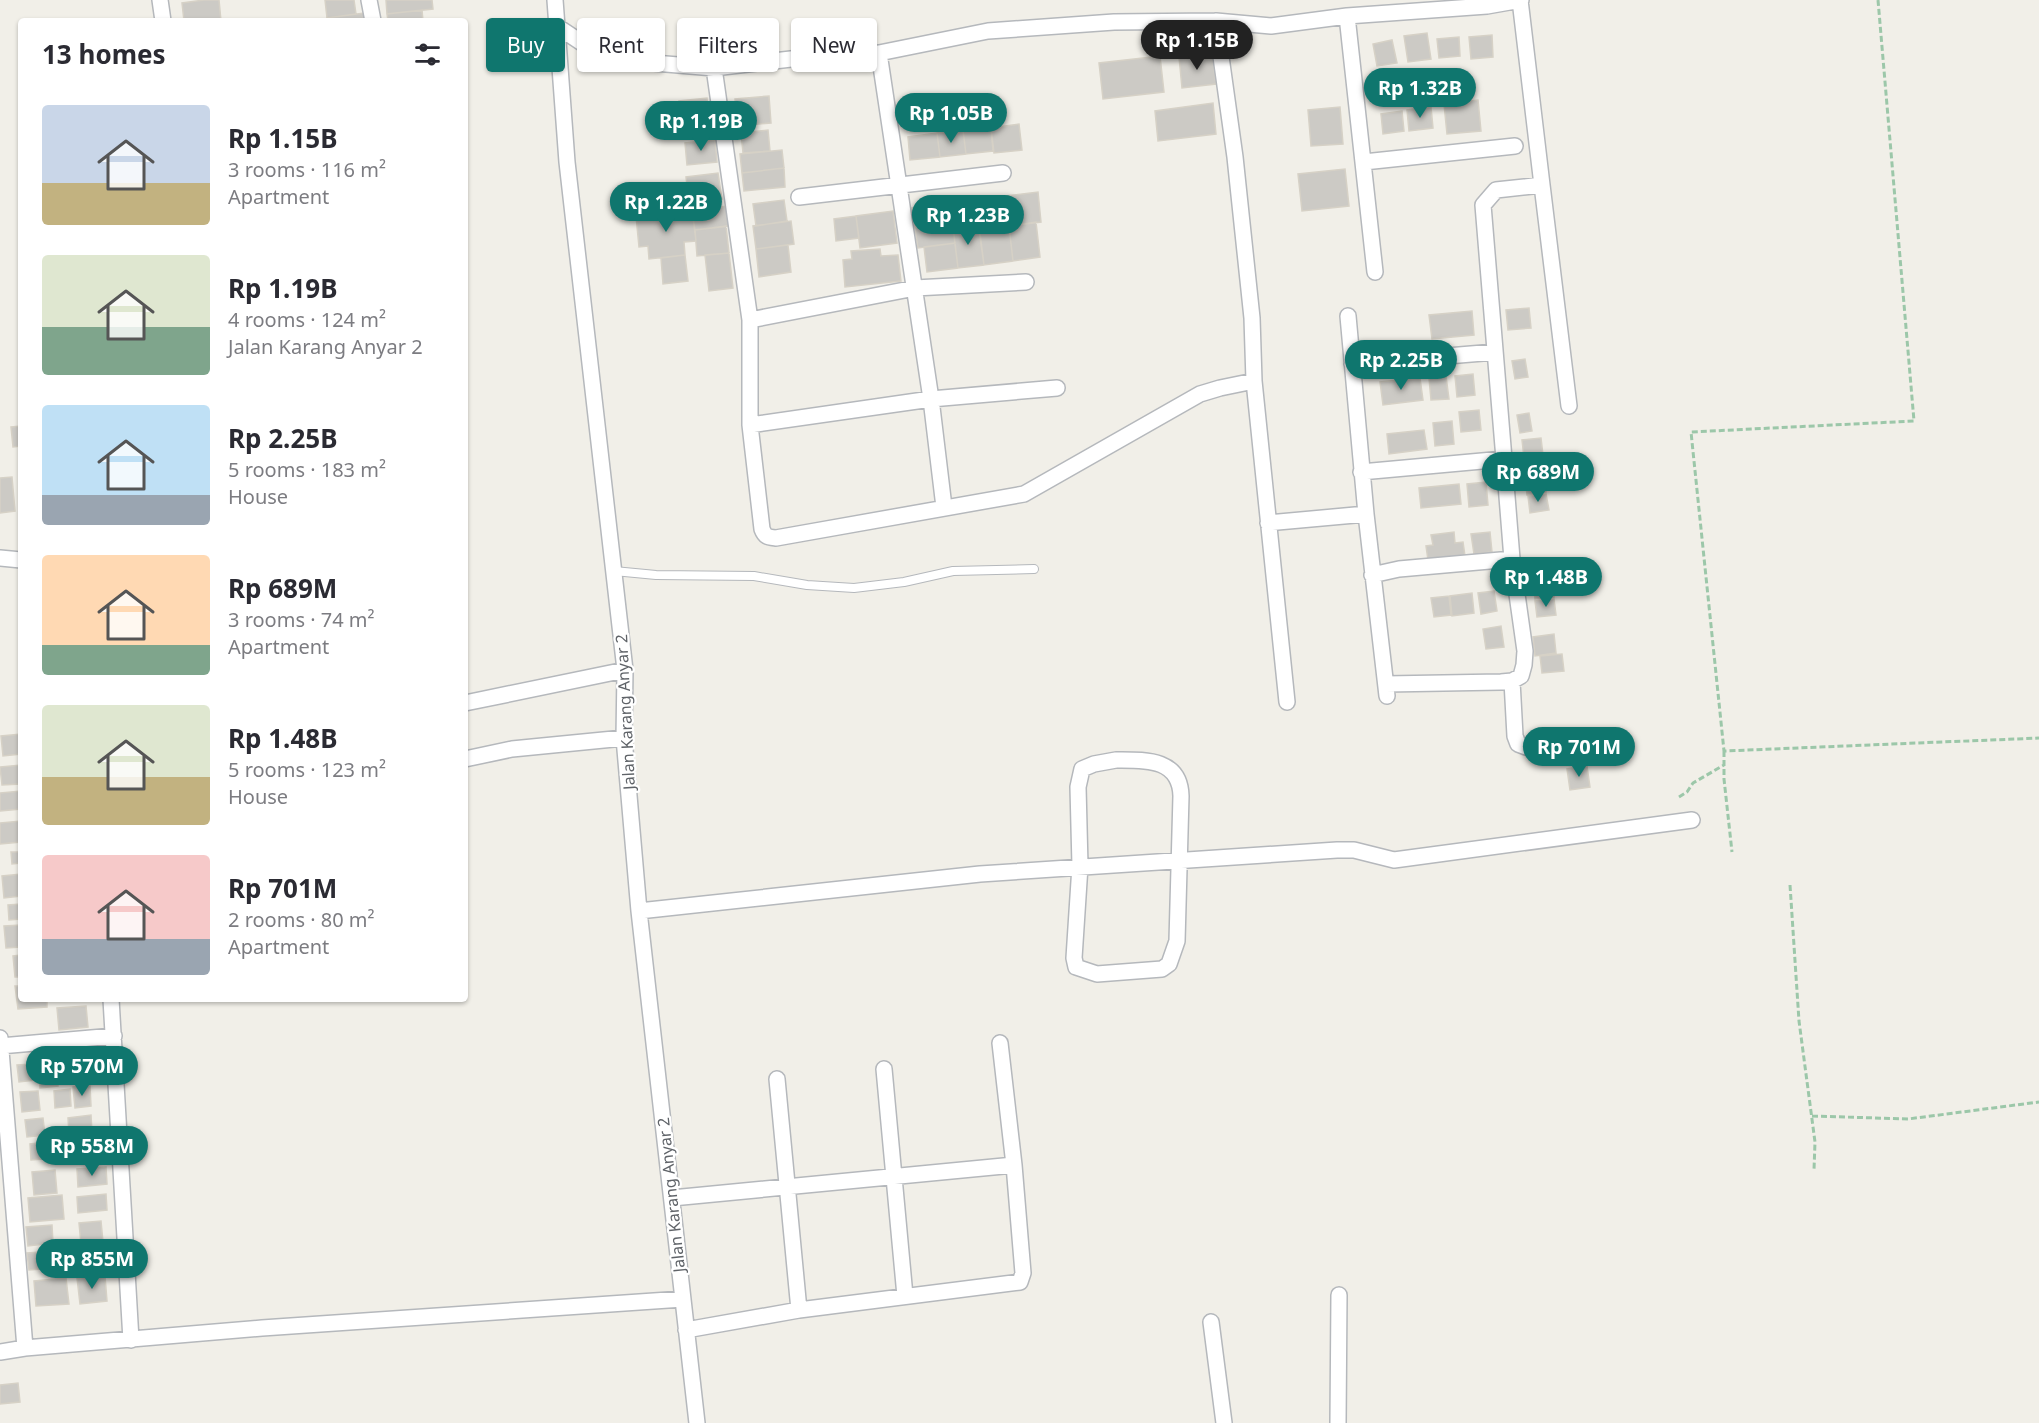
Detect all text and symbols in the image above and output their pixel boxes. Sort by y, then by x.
chip: Buy [486,18,565,72]
chip: Rent [577,18,665,72]
chip: Filters [677,18,779,72]
chip: New [791,18,877,72]
pin: Rp 1.15B [1135,20,1259,71]
text: Rp 1.15B [1155,26,1239,53]
text: 13 homes [42,36,166,72]
icon: filters [411,38,444,71]
pin: Rp 1.32B [1358,68,1482,119]
text: Rp 1.32B [1378,74,1462,101]
pin: Rp 1.05B [889,93,1013,144]
text: Rp 1.05B [909,99,993,126]
pin: Rp 1.19B [639,101,763,152]
text: Rp 1.19B [659,107,743,134]
text: Rp 1.15B [228,120,337,156]
icon: home [90,129,162,201]
text: 3 rooms · 116 m² [228,156,386,183]
pin: Rp 1.22B [604,182,728,233]
text: Apartment [228,183,329,210]
text: Rp 1.22B [624,188,708,215]
pin: Rp 1.23B [906,195,1030,246]
text: Rp 1.23B [926,201,1010,228]
text: Rp 1.19B [228,270,337,306]
icon: home [90,279,162,351]
text: 4 rooms · 124 m² [228,306,386,333]
text: Jalan Karang Anyar 2 [228,333,423,360]
pin: Rp 2.25B [1339,340,1463,391]
text: Rp 2.25B [1359,346,1443,373]
text: Rp 2.25B [228,420,337,456]
icon: home [90,429,162,501]
pin: Rp 689M [1483,452,1593,503]
text: 5 rooms · 183 m² [228,456,386,483]
text: Rp 689M [1496,458,1580,485]
text: House [228,483,288,510]
pin: Rp 1.48B [1484,557,1608,608]
text: Rp 1.48B [1504,563,1588,590]
text: Rp 689M [228,570,337,606]
icon: home [90,579,162,651]
text: 3 rooms · 74 m² [228,606,375,633]
text: Apartment [228,633,329,660]
street label: Jalan Karang Anyar 2 [610,634,640,792]
text: Rp 1.48B [228,720,337,756]
pin: Rp 701M [1524,727,1634,778]
icon: home [90,729,162,801]
text: Rp 701M [1537,733,1621,760]
text: 5 rooms · 123 m² [228,756,386,783]
text: House [228,783,288,810]
text: Rp 701M [228,870,337,906]
icon: home [90,879,162,951]
text: 2 rooms · 80 m² [228,906,375,933]
text: Apartment [228,933,329,960]
pin: Rp 570M [27,1046,137,1097]
text: Rp 570M [40,1052,124,1079]
street label: Jalan Karang Anyar 2 [652,1116,690,1276]
pin: Rp 558M [37,1126,147,1177]
text: Rp 558M [50,1132,134,1159]
pin: Rp 855M [37,1239,147,1290]
text: Rp 855M [50,1245,134,1272]

